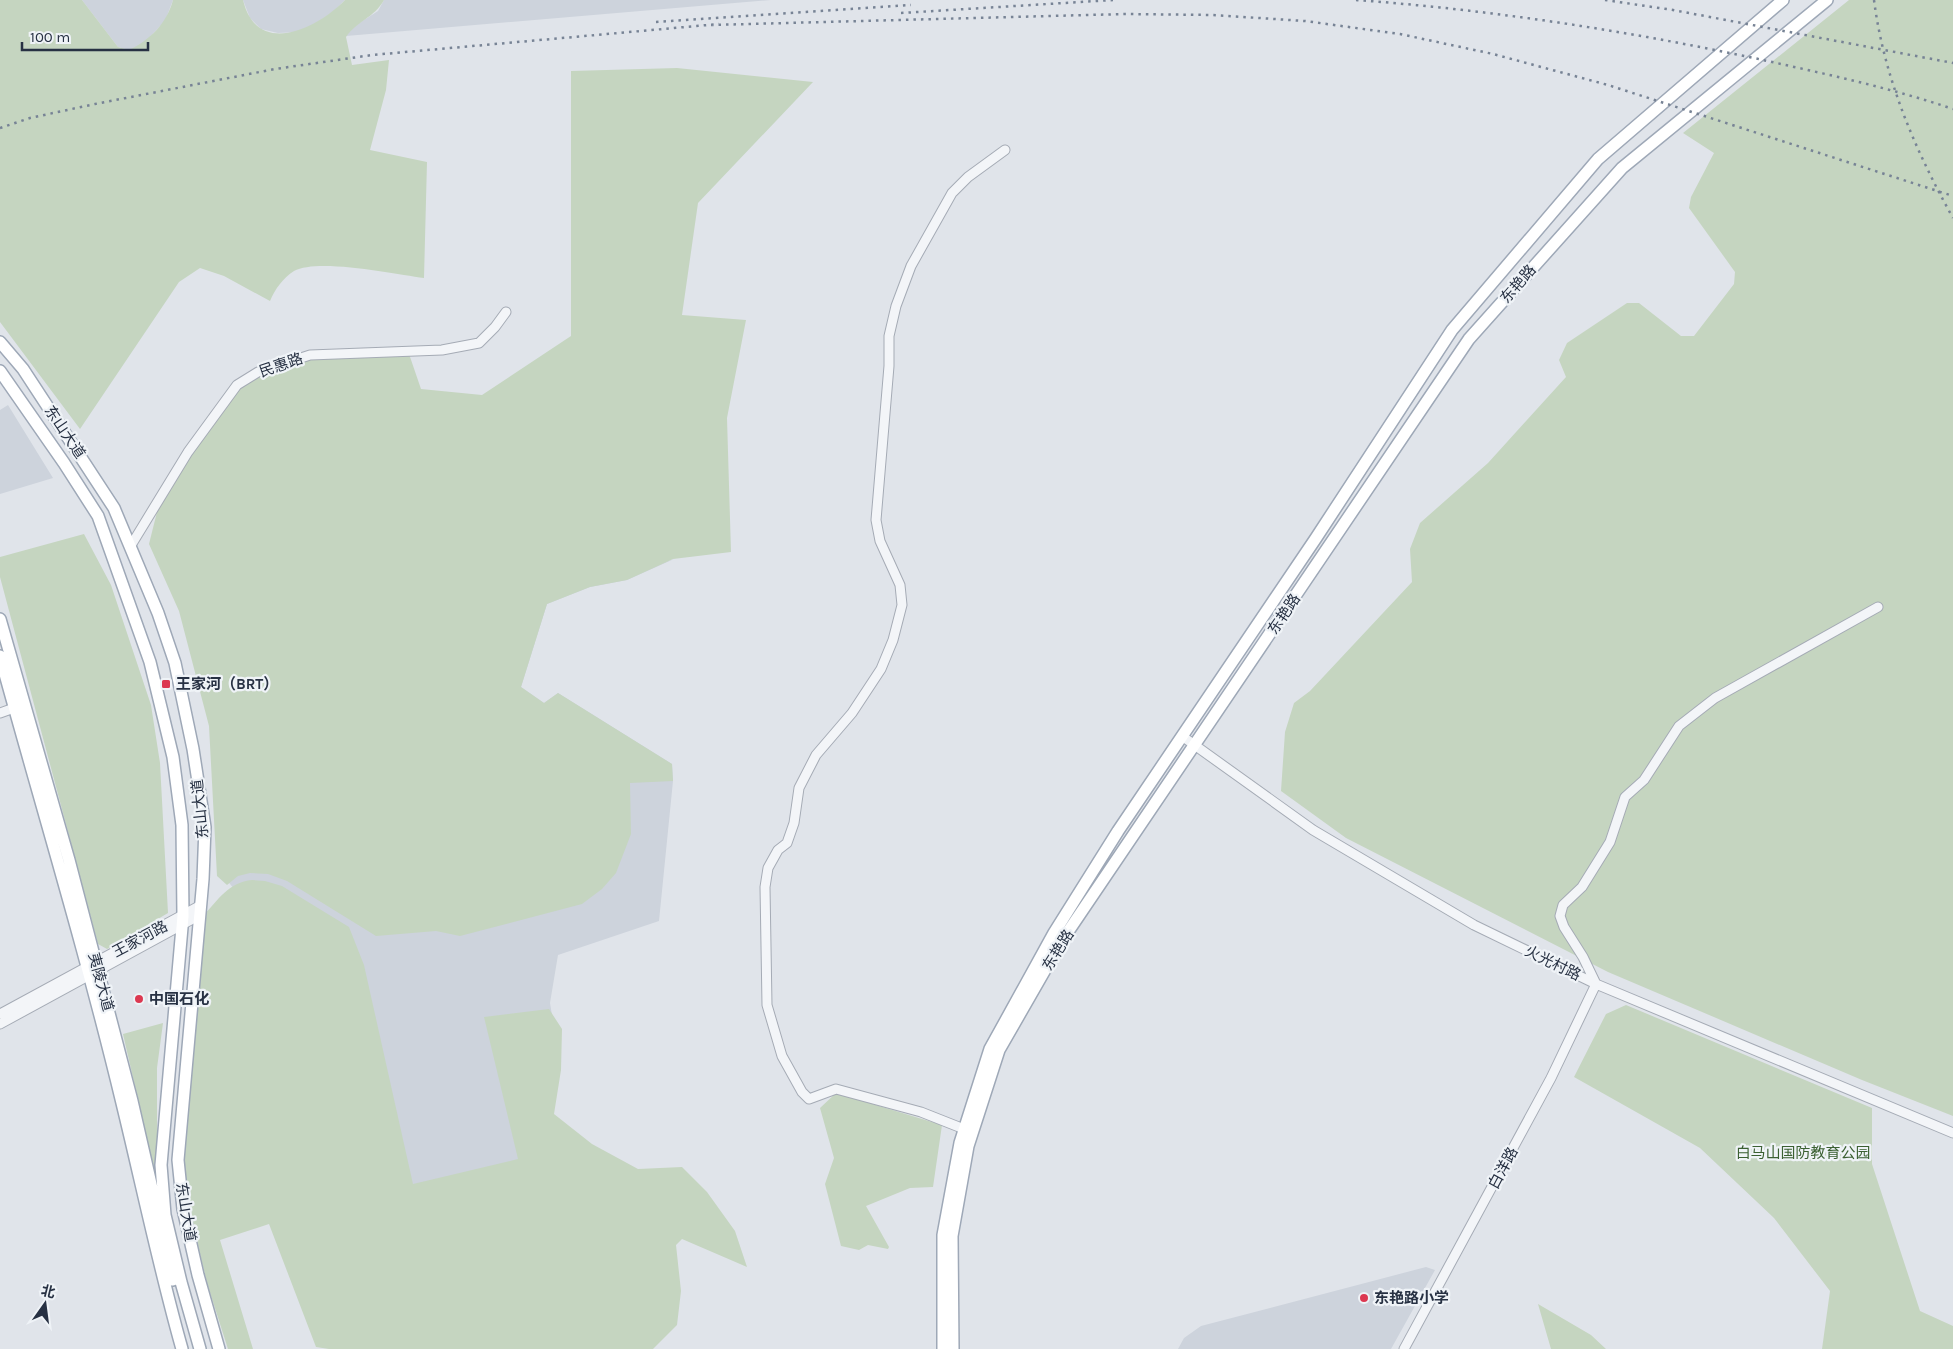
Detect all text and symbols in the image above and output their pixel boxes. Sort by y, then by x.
scale bar [22,20,149,52]
text: 100 m [30,28,70,46]
street label: 东艳路 [1496,261,1540,307]
street label: 民惠路 [257,349,305,381]
street label: 东山大道 [41,402,89,462]
street label: 东艳路 [1264,590,1304,638]
place label: 王家河（BRT） [176,675,278,693]
marker: 王家河（BRT） [160,678,172,690]
street label: 东山大道 [188,778,212,840]
street label: 王家河路 [109,917,171,961]
street label: 东艳路 [1038,926,1078,974]
street label: 火光村路 [1522,942,1584,984]
street label: 夷陵大道 [85,951,117,1013]
place label: 中国石化 [149,990,209,1008]
marker: 中国石化 [133,993,145,1005]
street label: 白洋路 [1484,1144,1522,1192]
park label: 白马山国防教育公园 [1735,1144,1871,1162]
street label: 东山大道 [172,1181,200,1243]
north arrow [20,1279,70,1329]
text: 北 [39,1282,57,1302]
place label: 东艳路小学 [1374,1289,1449,1307]
marker: 东艳路小学 [1358,1292,1370,1304]

